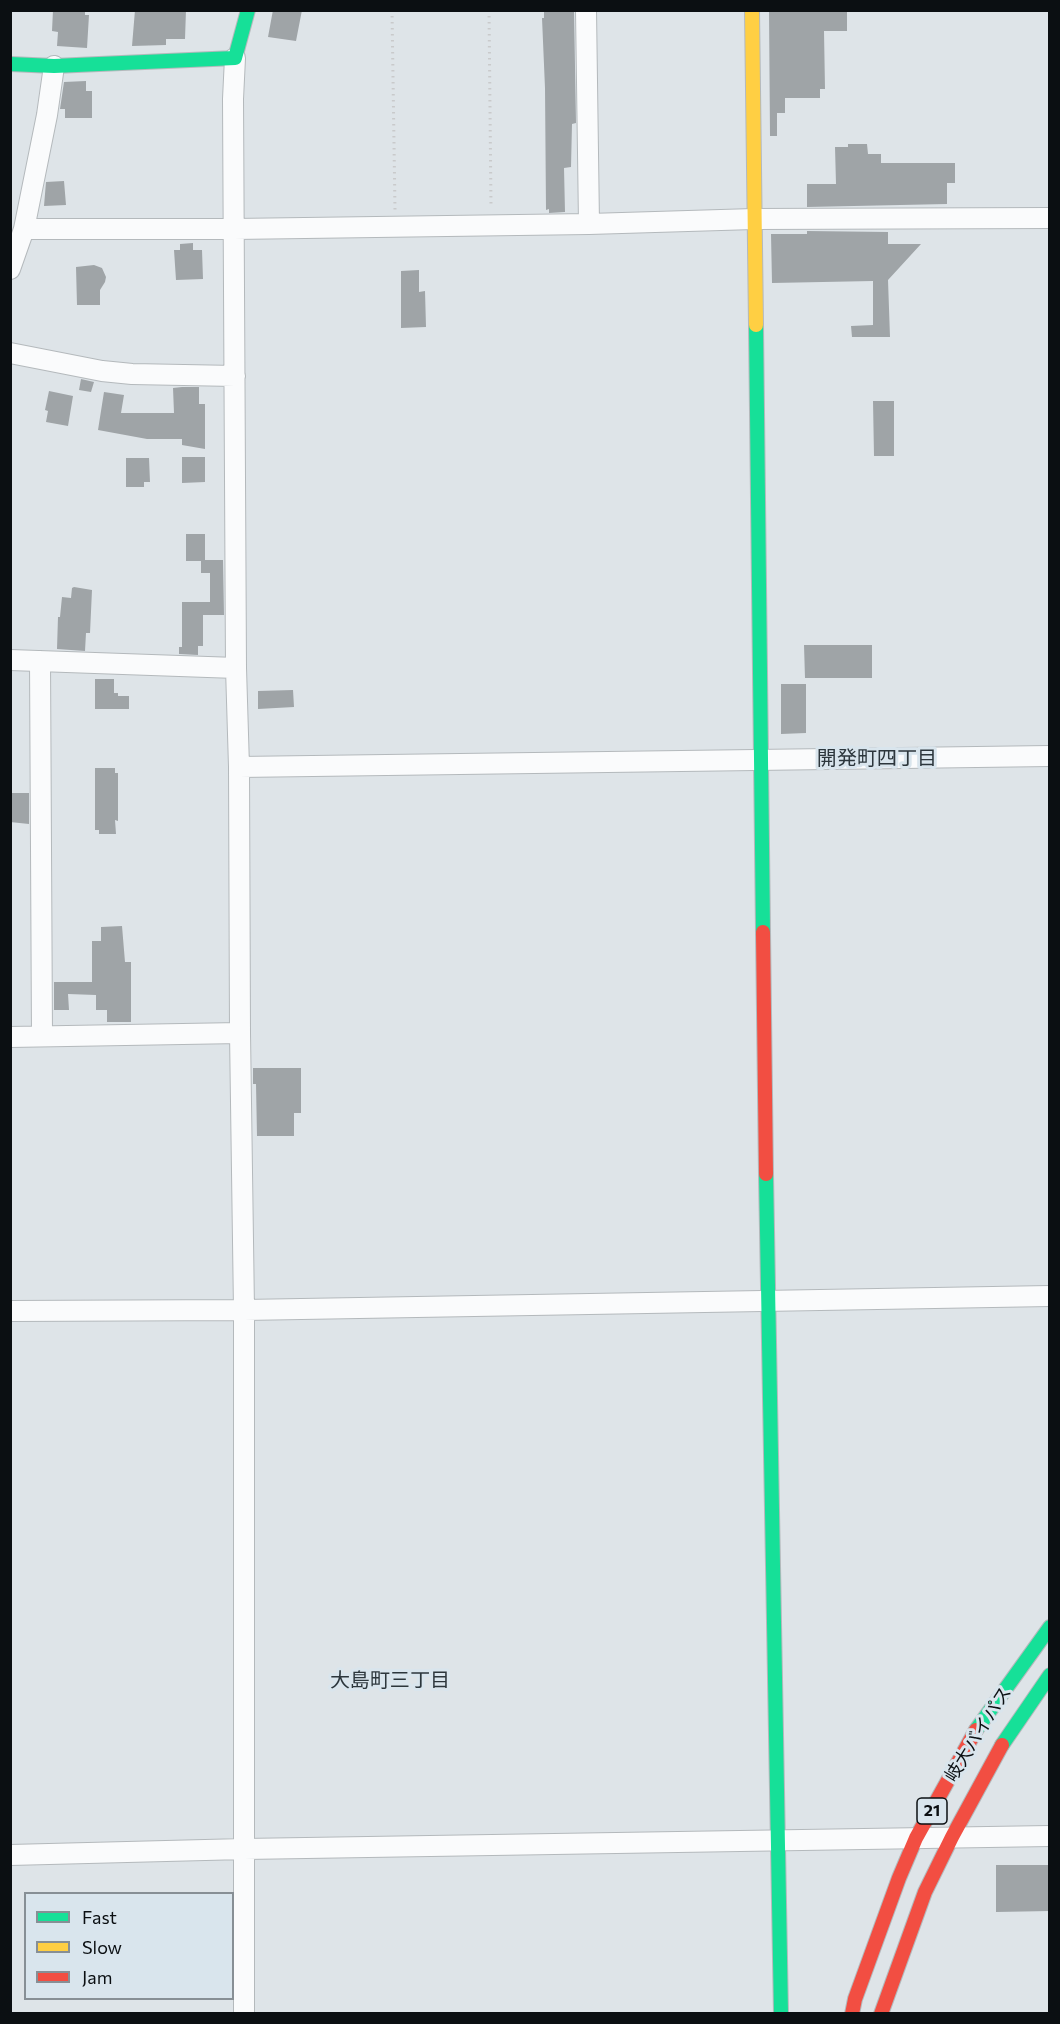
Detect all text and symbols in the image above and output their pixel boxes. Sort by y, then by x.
district label: 開発町四丁目 [817,746,937,770]
district label: 大島町三丁目 [330,1668,450,1692]
street label: 岐大バイパス [940,1682,1016,1786]
road number: 21 [917,1798,947,1824]
legend [24,1892,234,2000]
text: Fast [82,1906,117,1928]
text: Slow [82,1936,122,1958]
text: Jam [82,1966,112,1988]

